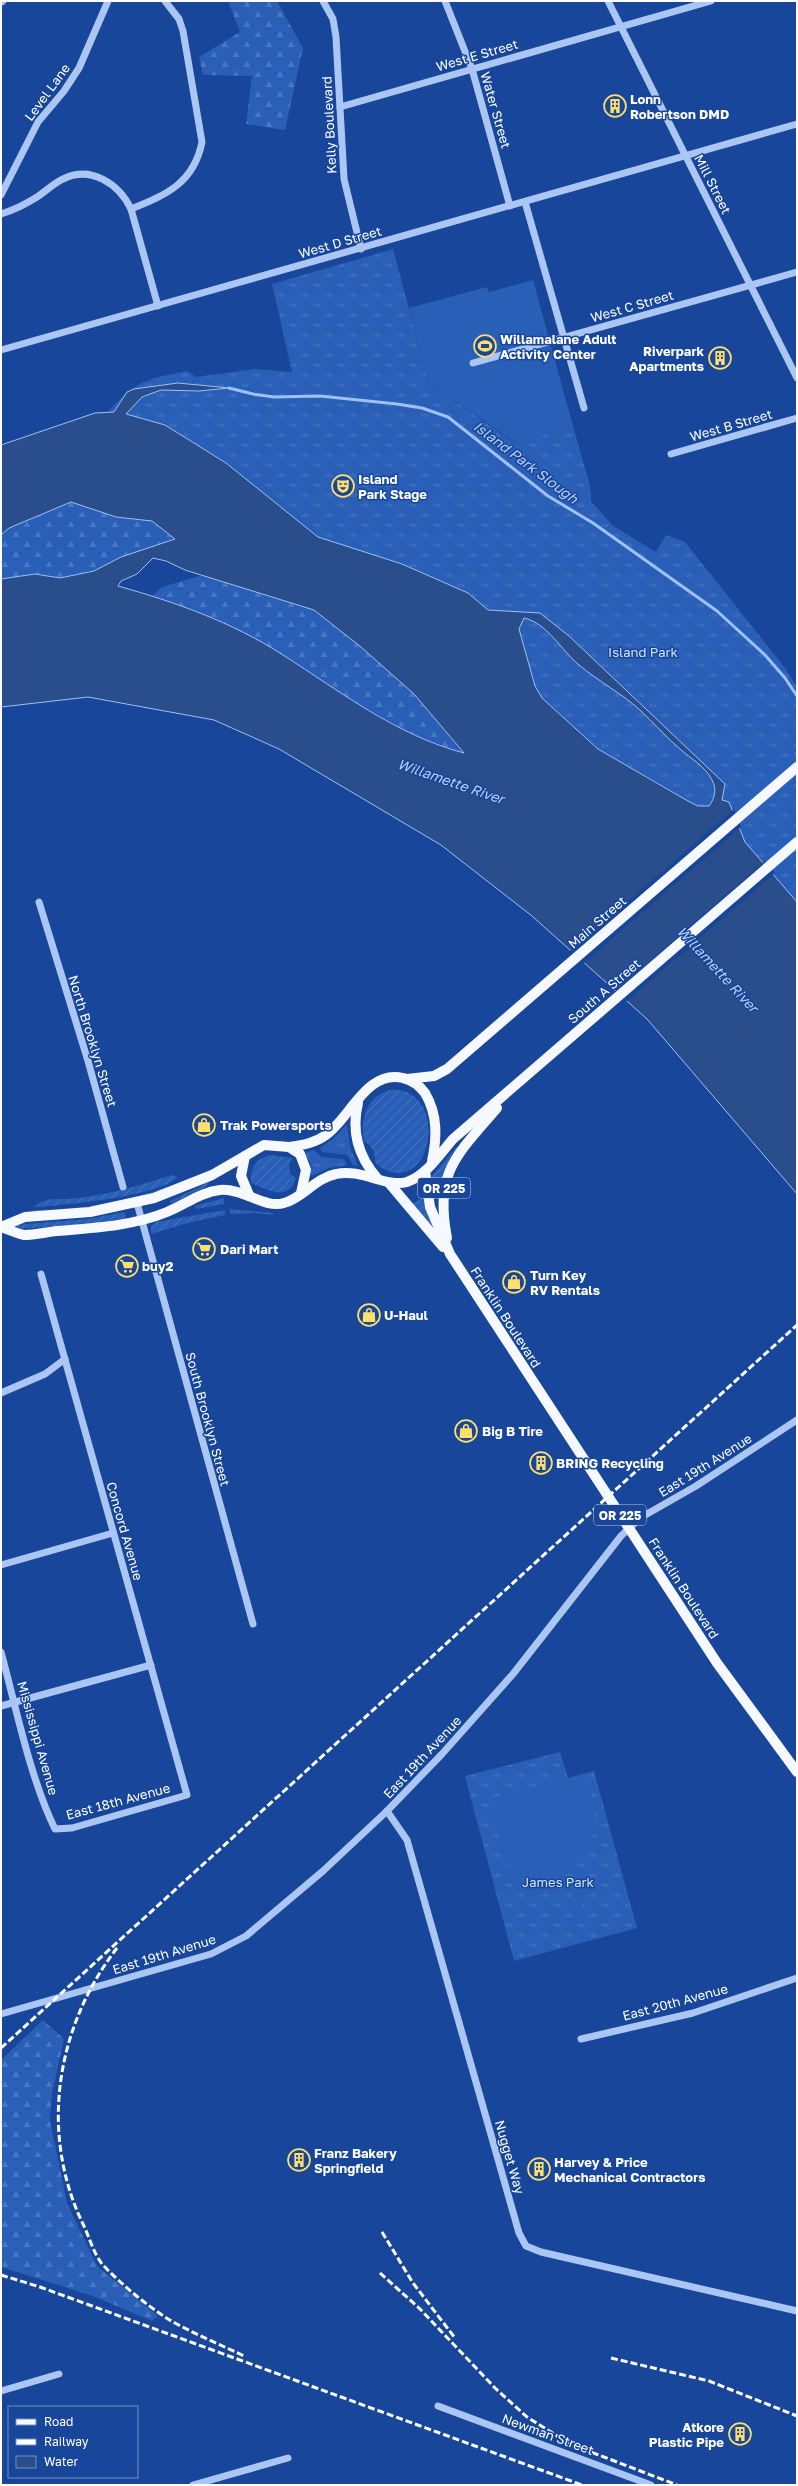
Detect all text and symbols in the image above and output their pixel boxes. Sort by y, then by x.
street label: West E Street [434,36,520,74]
street label: Level Lane [21,60,73,124]
street label: Water Street [477,70,515,150]
street label: Kelly Boulevard [318,76,340,174]
place label: Lonn Robertson DMD [630,91,729,122]
building icon: Lonn Robertson DMD [602,93,628,119]
street label: Mill Street [691,152,735,216]
street label: West D Street [297,223,383,261]
street label: West C Street [589,287,675,325]
place label: Willamalane Adult Activity Center [500,331,617,362]
sports icon: Willamalane Adult Activity Center [472,333,498,359]
place label: Riverpark Apartments [629,343,704,374]
building icon: Riverpark Apartments [707,345,733,371]
street label: West B Street [688,406,774,444]
water label: Island Park Slough [471,417,583,508]
place label: Island Park Stage [358,471,427,502]
theatre icon: Island Park Stage [330,473,356,499]
park label: Island Park [608,644,679,660]
water label: Willamette River [395,755,509,808]
street label: Main Street [565,892,629,952]
water label: Willamette River [674,922,764,1017]
street label: South A Street [564,955,644,1027]
street label: North Brooklyn Street [65,973,121,1109]
shop icon: Trak Powersports [191,1112,217,1138]
place label: Trak Powersports [220,1117,332,1133]
road number: OR 225 [418,1178,470,1198]
supermarket icon: Dari Mart [191,1236,217,1262]
place label: Dari Mart [220,1241,278,1257]
supermarket icon: buy2 [114,1253,140,1279]
place label: buy2 [142,1258,174,1274]
street label: Franklin Boulevard [467,1264,545,1370]
place label: Turn Key RV Rentals [530,1267,600,1298]
shop icon: Turn Key RV Rentals [501,1269,527,1295]
shop icon: U-Haul [356,1302,382,1328]
place label: U-Haul [384,1307,429,1323]
street label: South Brooklyn Street [182,1350,234,1488]
shop icon: Big B Tire [453,1418,479,1444]
place label: Big B Tire [482,1423,543,1439]
street label: East 19th Avenue [655,1430,755,1500]
building icon: BRING Recycling [528,1450,554,1476]
place label: BRING Recycling [556,1455,664,1471]
street label: Concord Avenue [103,1480,147,1582]
road number: OR 225 [594,1505,646,1525]
street label: Franklin Boulevard [645,1535,723,1641]
street label: Mississippi Avenue [14,1679,62,1797]
street label: East 19th Avenue [380,1712,464,1802]
street label: East 18th Avenue [64,1779,172,1823]
park label: James Park [522,1874,595,1890]
street label: East 19th Avenue [110,1931,218,1977]
street label: East 20th Avenue [621,1980,729,2024]
street label: Nugget Way [492,2118,528,2196]
place label: Franz Bakery Springfield [314,2145,397,2176]
building icon: Franz Bakery Springfield [286,2147,312,2173]
place label: Harvey & Price Mechanical Contractors [554,2154,706,2185]
building icon: Harvey & Price Mechanical Contractors [526,2156,552,2182]
legend [8,2406,138,2478]
street label: Newman Street [500,2410,596,2458]
text: Road [44,2414,73,2429]
place label: Atkore Plastic Pipe [649,2419,724,2450]
building icon: Atkore Plastic Pipe [727,2421,753,2447]
text: Railway [44,2434,89,2449]
text: Water [44,2454,78,2469]

